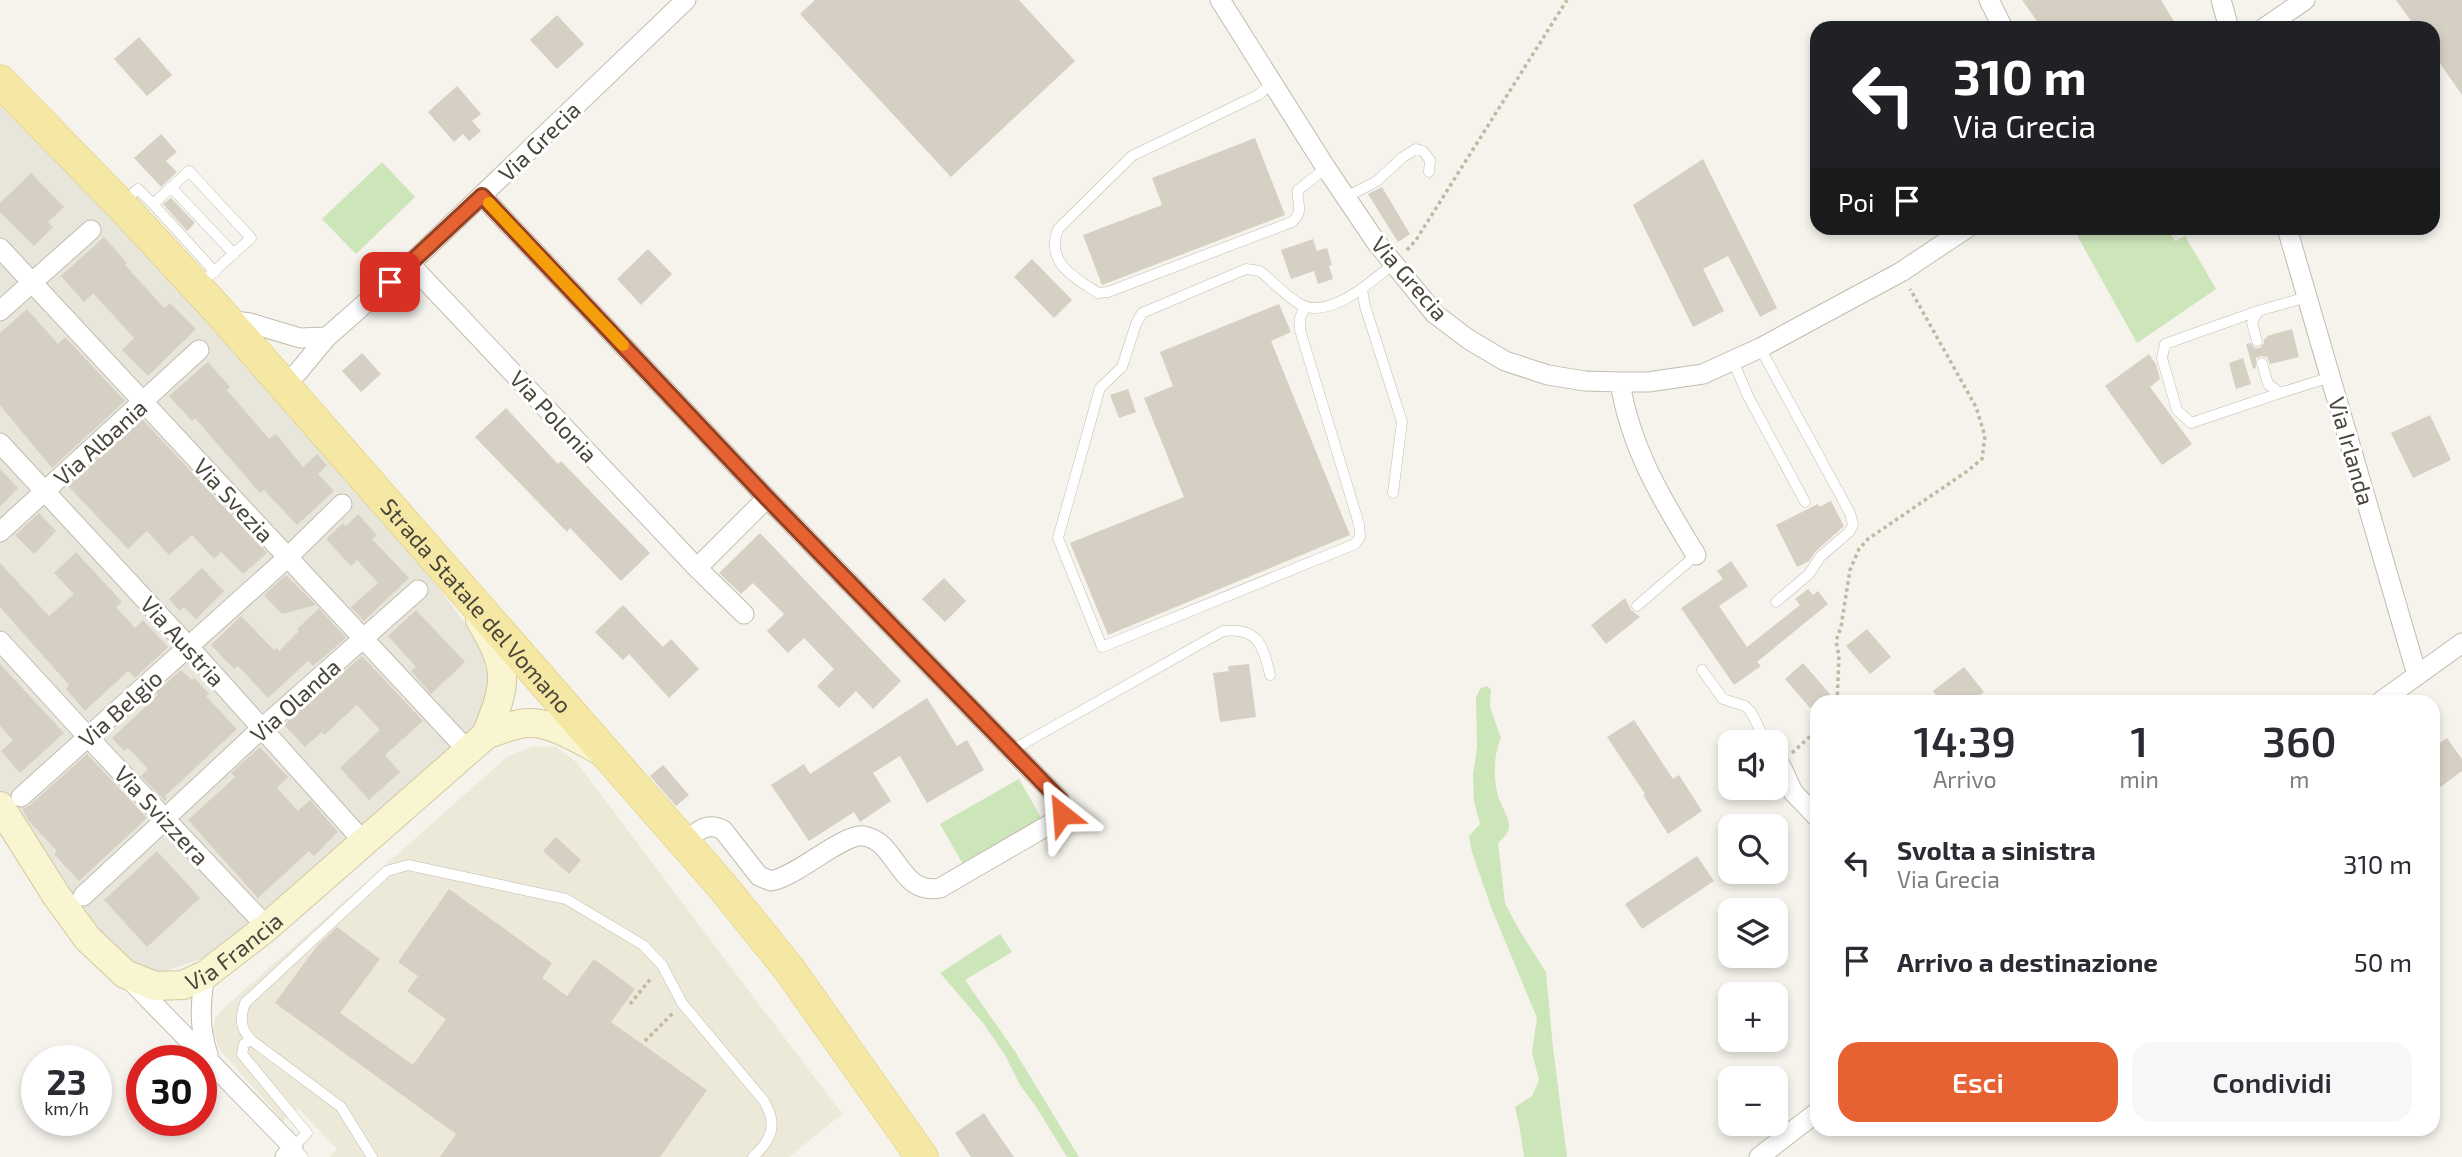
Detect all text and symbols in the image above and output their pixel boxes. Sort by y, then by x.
text: 310 m [1953,46,2087,105]
icon: left [1838,49,1929,140]
street label: Via Grecia [492,95,586,187]
text: Via Grecia [1953,106,2096,144]
icon: arrive [1888,182,1926,220]
text: Poi [1838,186,1874,217]
street label: Via Grecia [1366,230,1454,326]
pin [360,252,420,312]
icon: arrive [371,263,409,301]
street label: Via Polonia [504,364,604,468]
street label: Via Albania [48,393,152,491]
street label: Via Irlanda [2323,394,2381,508]
street label: Via Svezia [188,452,280,548]
street label: Strada Statale del Vomano [375,492,578,719]
street label: Via Austria [135,590,231,692]
street label: Via Olanda [244,652,346,748]
street label: Via Belgio [73,663,167,753]
text: 14:39 [1914,715,2016,765]
text: 1 [2130,715,2148,765]
text: 360 [2262,715,2336,765]
map controls [1718,730,1788,1136]
button: sound [1718,730,1788,800]
street label: Via Svizzera [109,759,215,871]
text: Arrivo [1933,765,1997,793]
text: min [2120,765,2159,793]
text: m [2289,765,2309,793]
position arrow [1025,777,1099,851]
button: search [1718,814,1788,884]
text: Svolta a sinistra [1897,834,2096,865]
icon: left [1838,844,1876,882]
text: 310 m [2343,848,2412,879]
text: Via Grecia [1897,865,2000,893]
button: layers [1718,898,1788,968]
street label: Via Francia [181,906,288,996]
icon: arrive [1838,942,1876,980]
text: Arrivo a destinazione [1897,946,2158,977]
text: 50 m [2354,946,2412,977]
button: + [1718,982,1788,1052]
button: Esci [1838,1042,2118,1122]
button: Condividi [2132,1042,2412,1122]
speed limit sign: 30 [126,1045,217,1136]
text: 23 [46,1060,87,1102]
button: − [1718,1066,1788,1136]
text: km/h [44,1097,89,1119]

